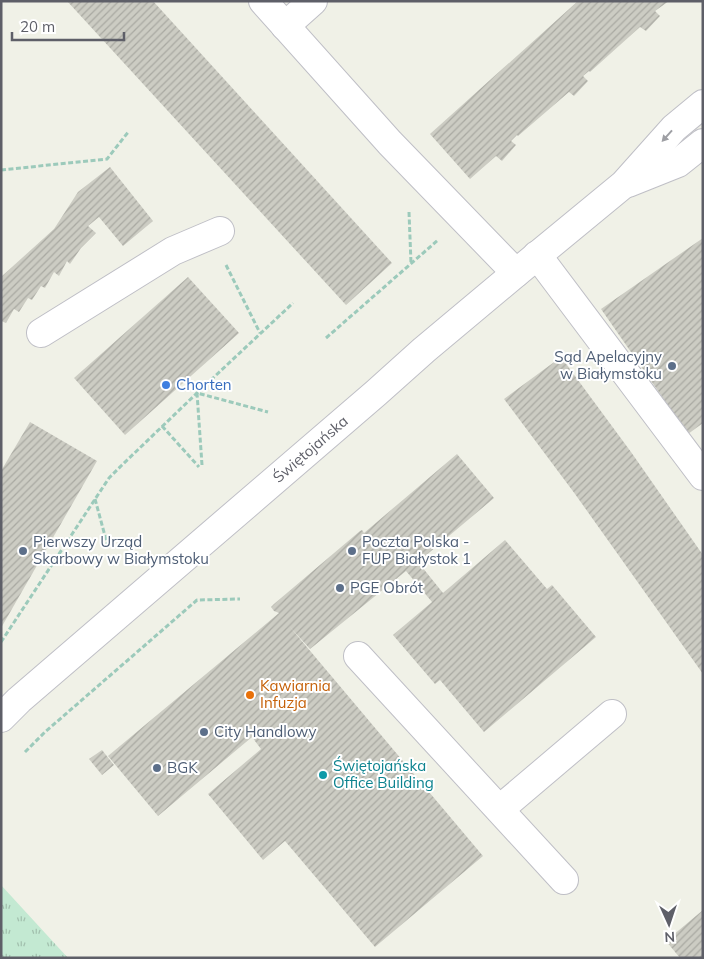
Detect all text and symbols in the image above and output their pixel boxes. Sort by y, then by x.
scale bar [12,10,125,42]
text: 20 m [20,17,55,36]
one-way arrow [661,130,672,143]
place label: Sąd Apelacyjny w Białymstoku [554,347,662,383]
marker: Sąd Apelacyjny w Białymstoku [666,360,678,372]
place label: Chorten [176,375,232,394]
marker: Chorten [160,379,172,391]
street label: Świętojańska [269,411,352,487]
place label: Pierwszy Urząd Skarbowy w Białymstoku [33,532,209,568]
place label: Poczta Polska - FUP Białystok 1 [362,532,471,568]
marker: Pierwszy Urząd Skarbowy w Białymstoku [17,545,29,557]
marker: Poczta Polska - FUP Białystok 1 [346,545,358,557]
place label: PGE Obrót [350,578,423,597]
marker: PGE Obrót [334,582,346,594]
place label: Kawiarnia Infuzja [260,676,331,712]
marker: Kawiarnia Infuzja [244,689,256,701]
place label: City Handlowy [214,722,317,741]
marker: City Handlowy [198,726,210,738]
place label: Świętojańska Office Building [333,756,434,792]
place label: BGK [167,758,198,777]
marker: BGK [151,762,163,774]
marker: Świętojańska Office Building [317,769,329,781]
north arrow [644,899,694,949]
text: N [664,928,675,946]

